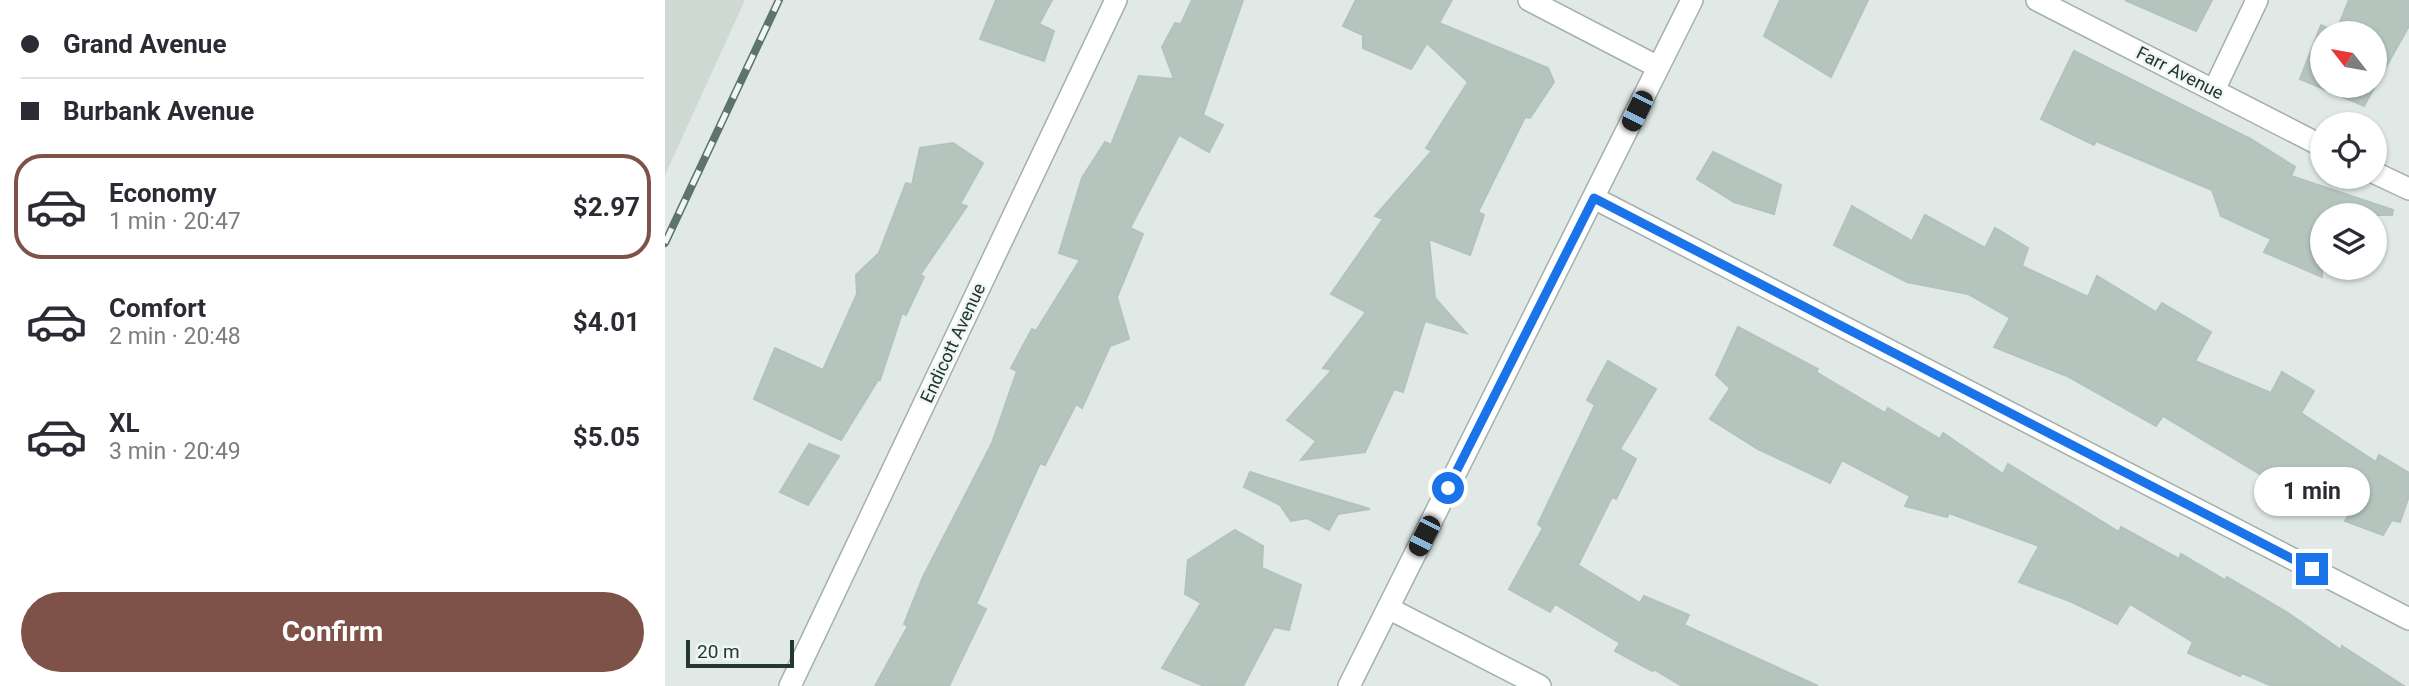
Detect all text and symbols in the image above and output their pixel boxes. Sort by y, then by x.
north arrow [2310,21,2387,98]
map controls [2310,21,2387,280]
text: Grand Avenue [63,29,226,59]
street label: Farr Avenue [2133,42,2227,103]
car [1619,88,1656,134]
text: Burbank Avenue [63,96,254,126]
button: locate [2310,112,2387,189]
icon: car [25,175,88,238]
text: Economy [109,178,216,208]
text: $2.97 [573,192,640,222]
button: layers [2310,203,2387,280]
text: 1 min · 20:47 [109,208,241,235]
street label: Endicott Avenue [916,280,989,406]
icon: car [25,290,88,353]
text: Comfort [109,293,206,323]
text: $4.01 [573,307,640,337]
text: 2 min · 20:48 [109,323,241,350]
icon: car [25,405,88,468]
text: XL [109,408,140,438]
text: $5.05 [573,422,640,452]
text: 3 min · 20:49 [109,438,241,465]
callout: 1 min [2254,468,2370,516]
route start [1432,472,1464,504]
text: 1 min [2283,478,2341,505]
car [1406,513,1443,559]
route end [2296,553,2328,585]
button: Confirm [21,592,644,672]
scale bar [686,637,795,669]
text: 20 m [697,640,740,663]

